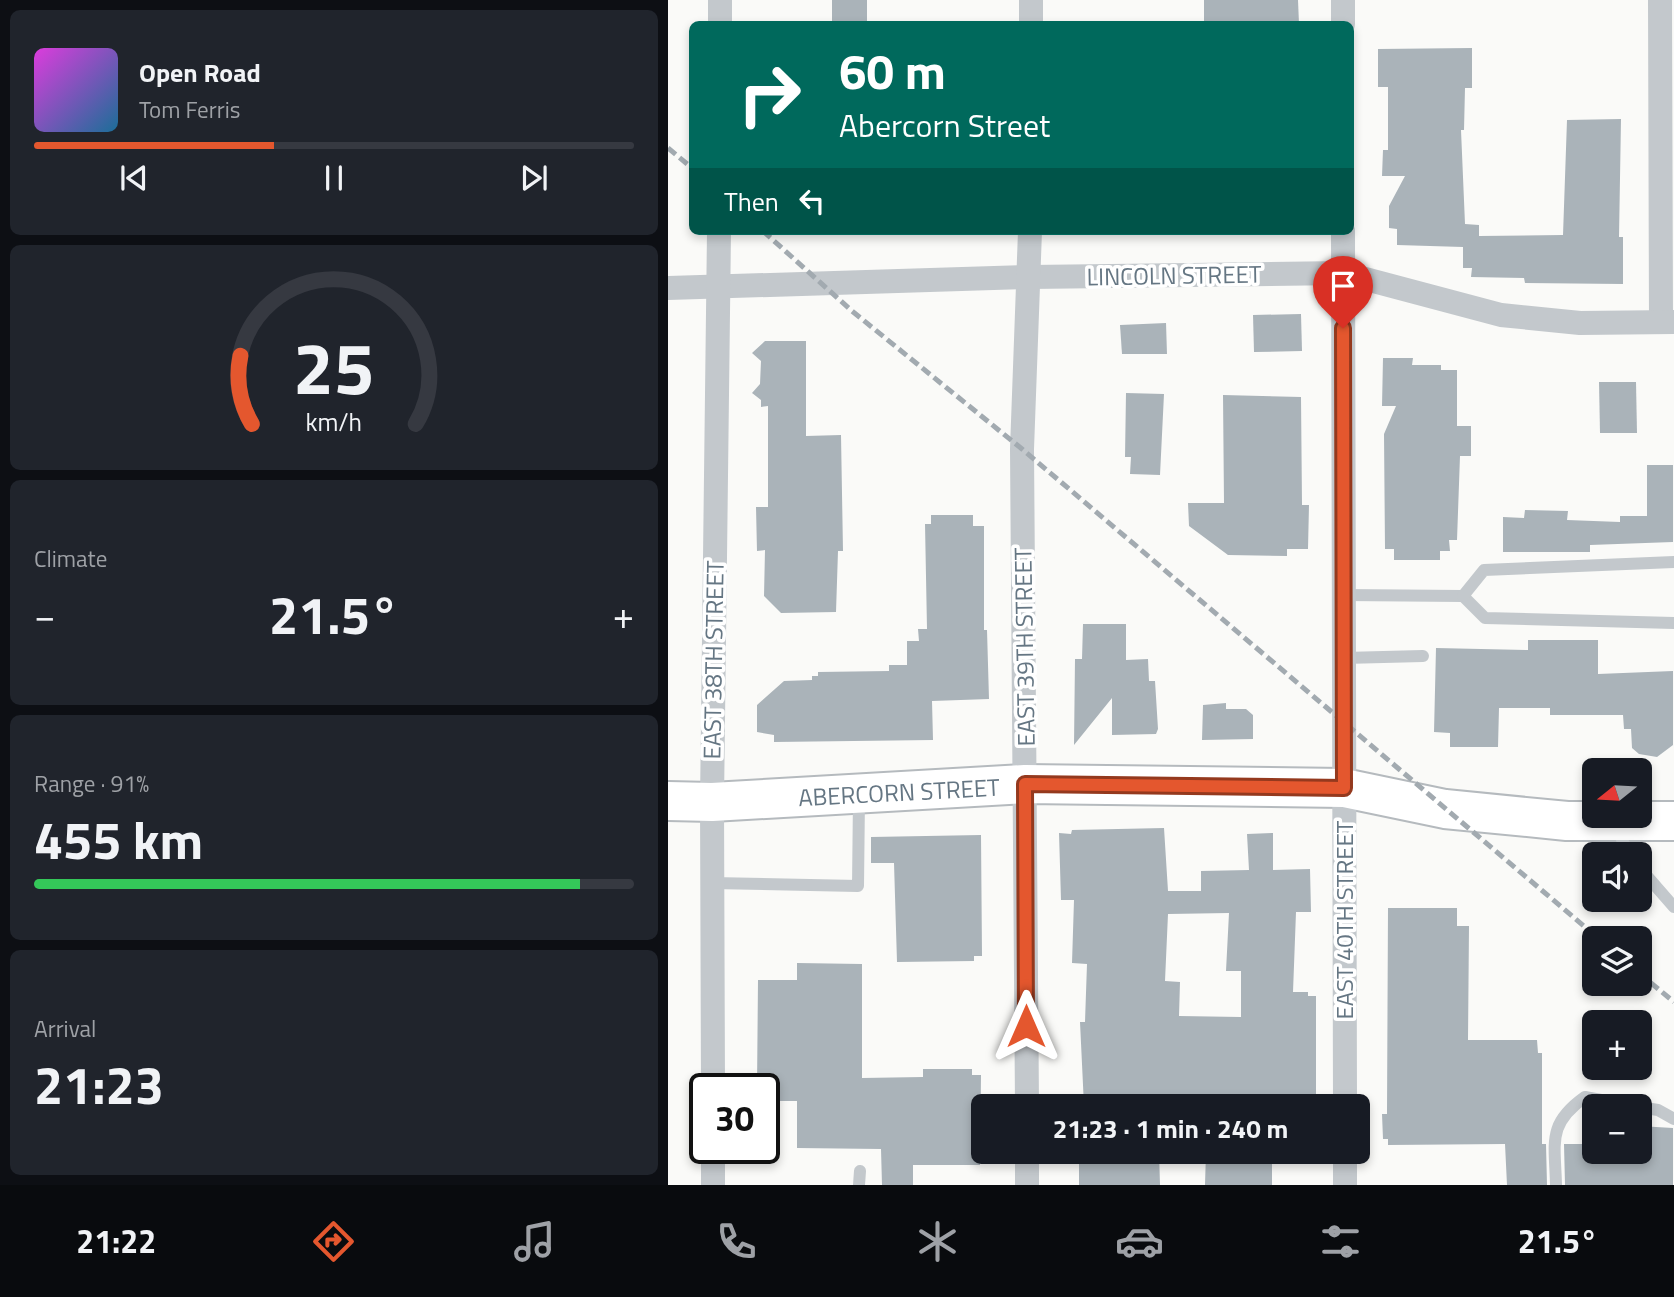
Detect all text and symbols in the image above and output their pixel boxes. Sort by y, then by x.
text: 60 m [839,33,946,108]
icon: right [724,49,815,140]
text: Open Road [139,53,261,92]
text: Tom Ferris [139,92,240,127]
text: Abercorn Street [839,101,1050,149]
icon: previous [115,159,153,197]
icon: pause [315,159,353,197]
icon: next [515,159,553,197]
text: Then [724,182,779,221]
icon: left [793,182,831,220]
street label: LINCOLN STREET [1086,255,1262,295]
pin [1313,256,1373,328]
icon: arrive [1324,267,1362,305]
text: 25 [293,312,375,422]
text: km/h [306,402,362,440]
text: Climate [34,541,107,576]
street label: EAST 39TH STREET [1004,547,1044,747]
street label: EAST 38TH STREET [693,560,733,760]
text: 21.5° [269,575,399,654]
text: − [34,586,55,644]
text: + [613,586,634,644]
north arrow [1582,758,1652,828]
map controls [1582,758,1652,1164]
text: Range · 91% [34,766,149,801]
street label: ABERCORN STREET [797,769,1001,815]
text: 455 km [34,800,203,879]
street label: EAST 40TH STREET [1326,820,1362,1019]
button: sound [1582,842,1652,912]
button: layers [1582,926,1652,996]
position arrow [989,989,1063,1063]
button: + [1582,1010,1652,1080]
text: Arrival [34,1011,96,1046]
text: 21:23 [34,1045,164,1124]
speed limit sign: 30 [689,1073,780,1164]
button: − [1582,1094,1652,1164]
text: 21:23 · 1 min · 240 m [1053,1109,1288,1148]
text: 21:22 [76,1217,156,1265]
icon: directions [309,1217,358,1266]
icon: music [510,1217,559,1266]
icon: phone [712,1217,761,1266]
icon: climate [913,1217,962,1266]
icon: car [1115,1217,1164,1266]
icon: filters [1316,1217,1365,1266]
text: 21.5° [1518,1217,1598,1265]

